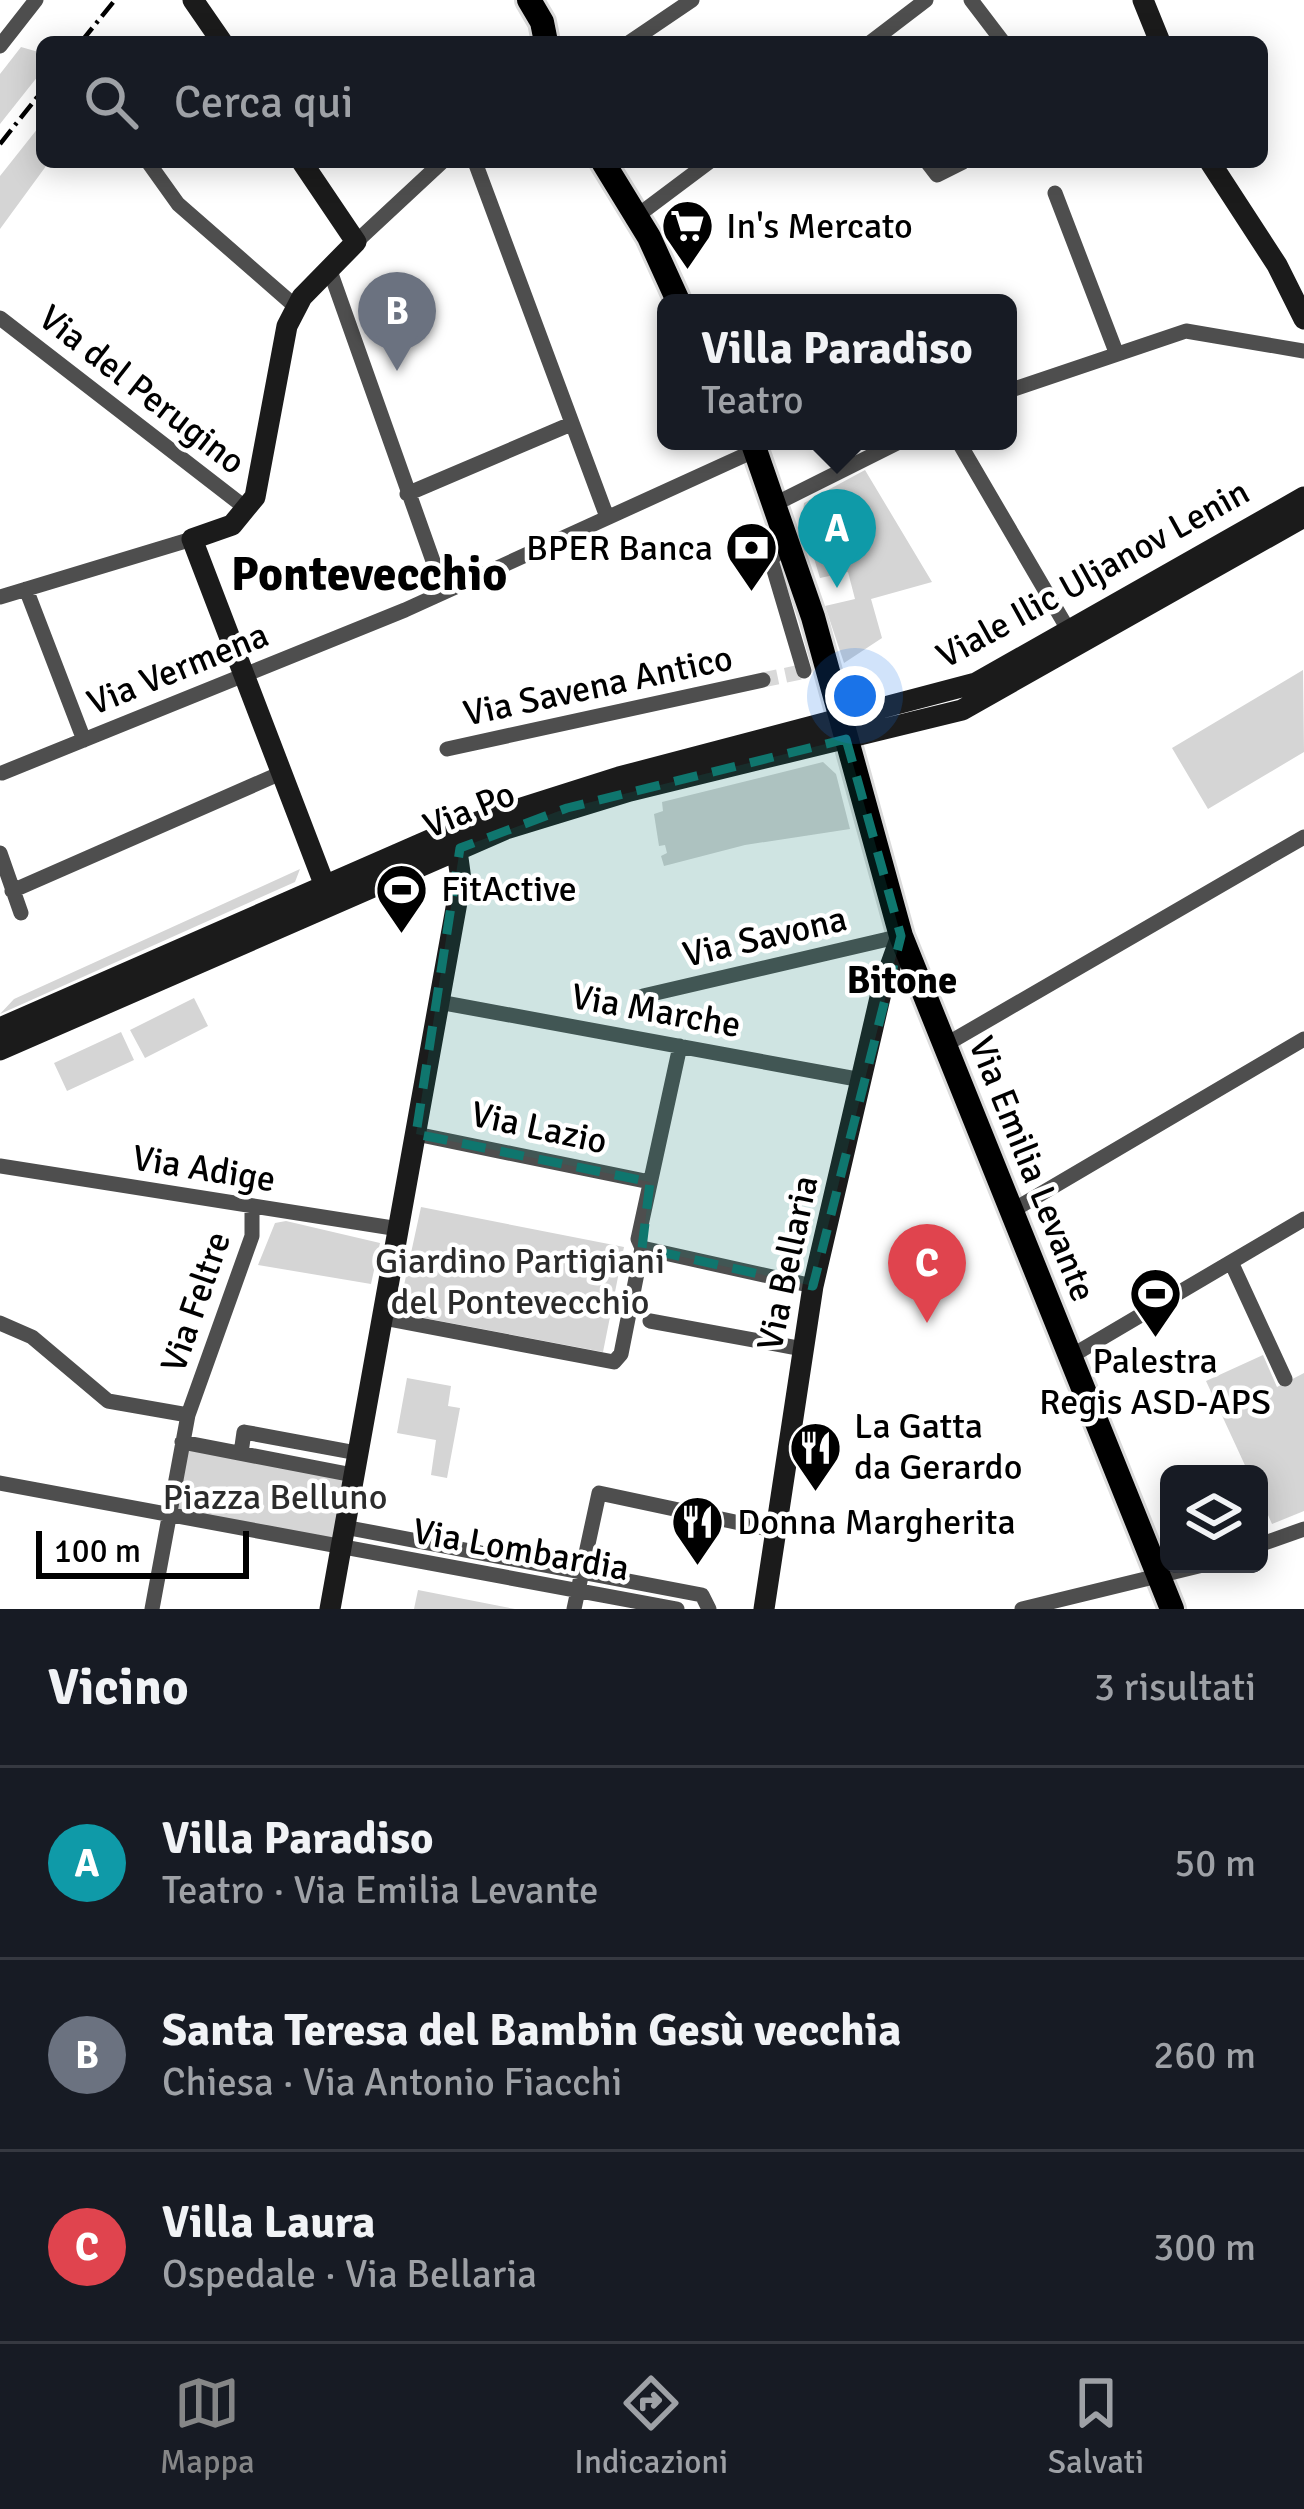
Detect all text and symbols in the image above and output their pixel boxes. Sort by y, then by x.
search box [36,36,1268,168]
icon: search [78,69,144,135]
text: Cerca qui [174,75,353,130]
supermarket icon: In's Mercato [659,198,715,272]
place label: In's Mercato [726,204,913,249]
pin: B [358,272,436,371]
popup [657,294,1017,450]
street label: Via del Perugino [30,295,254,485]
text: Villa Paradiso [701,321,973,376]
text: Teatro [701,376,804,424]
street label: Viale Ilic Uljanov Lenin [929,469,1257,679]
pin: A [798,489,876,588]
bank icon: BPER Banca [724,520,780,594]
place label: BPER Banca [526,526,713,571]
district label: Pontevecchio [231,545,507,604]
street label: Via Vermena [81,612,275,726]
street label: Via Savena Antico [459,636,737,736]
your location [825,666,885,726]
street label: Via Po [417,771,521,849]
sports icon: FitActive [374,861,430,935]
place label: FitActive [441,867,577,912]
street label: Via Savona [679,896,851,978]
district label: Bitone [847,956,957,1004]
street label: Via Marche [568,974,744,1048]
street label: Via Emilia Levante [958,1030,1106,1308]
street label: Via Lazio [467,1092,611,1164]
street label: Via Adige [129,1136,279,1202]
street label: Via Bellaria [748,1172,828,1354]
pin: C [888,1224,966,1323]
street label: Via Feltre [151,1226,241,1378]
park label: Giardino Partigiani del Pontevecchio [375,1239,665,1325]
sports icon: Palestra Regis ASD-APS [1127,1265,1183,1339]
place label: Palestra Regis ASD-APS [1039,1339,1271,1425]
place label: La Gatta da Gerardo [854,1404,1022,1490]
restaurant icon: La Gatta da Gerardo [787,1419,843,1493]
map controls [1160,1465,1268,1573]
button: layers [1160,1465,1268,1573]
park label: Piazza Belluno [163,1475,387,1520]
restaurant icon: Donna Margherita [670,1494,726,1568]
place label: Donna Margherita [737,1500,1016,1545]
street label: Via Lombardia [409,1509,633,1591]
scale bar [36,1525,249,1578]
text: 100 m [54,1531,141,1572]
text: Vicino [48,1656,189,1719]
text: 3 risultati [1094,1663,1256,1711]
text: Villa Paradiso [162,1811,434,1866]
text: A [75,1839,99,1887]
text: 50 m [1174,1839,1256,1887]
text: Teatro · Via Emilia Levante [162,1866,599,1914]
text: Santa Teresa del Bambin Gesù vecchia [162,2003,901,2058]
text: B [75,2031,99,2079]
text: 260 m [1153,2031,1256,2079]
text: Chiesa · Via Antonio Fiacchi [162,2058,622,2106]
text: Villa Laura [162,2195,375,2250]
text: C [75,2223,99,2271]
text: 300 m [1153,2223,1256,2271]
text: Ospedale · Via Bellaria [162,2250,537,2298]
tab: Mappa [160,2370,255,2483]
tab: Indicazioni [574,2370,728,2483]
tab: Salvati [1048,2370,1144,2483]

